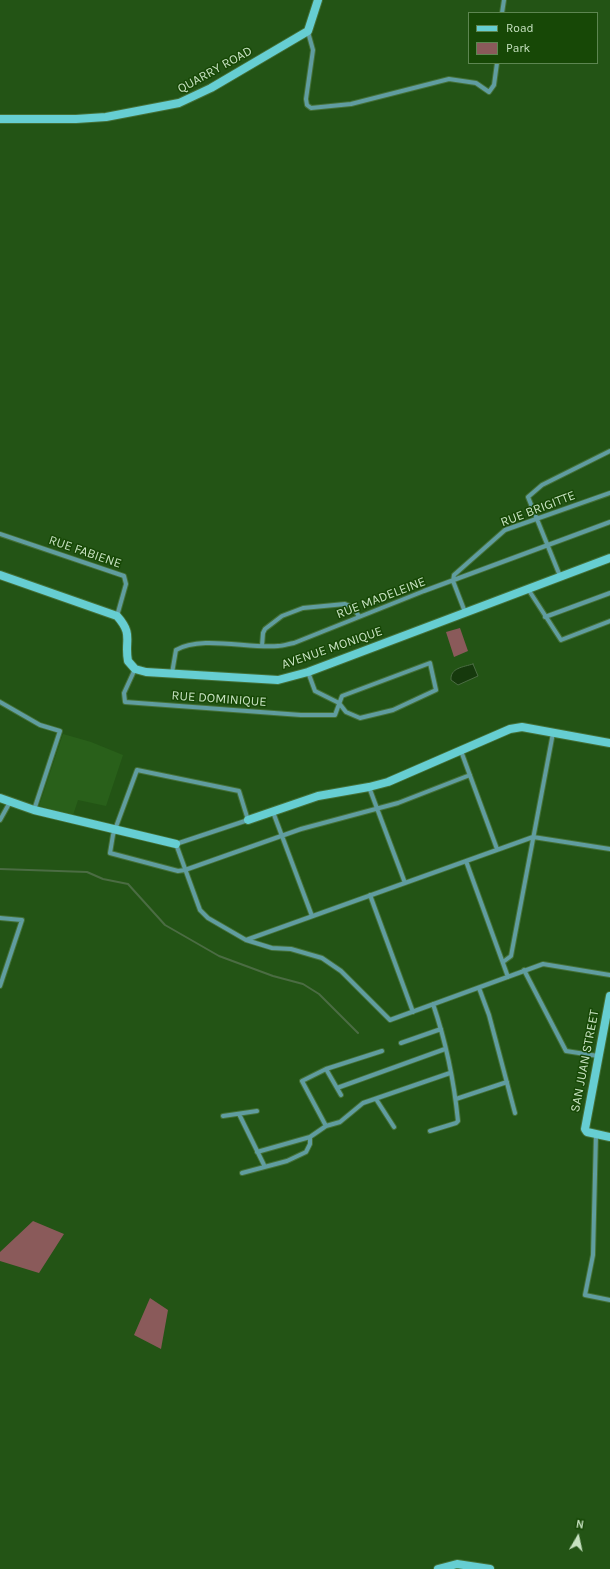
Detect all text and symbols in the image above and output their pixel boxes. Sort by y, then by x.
legend [468,12,598,64]
text: Road [506,21,534,35]
text: Park [506,41,530,55]
street label: QUARRY ROAD [175,43,255,97]
street label: RUE BRIGITTE [498,488,578,530]
street label: RUE FABIENE [47,532,123,572]
street label: RUE MADELEINE [334,574,428,622]
street label: AVENUE MONIQUE [279,623,385,673]
street label: RUE DOMINIQUE [171,688,267,710]
street label: SAN JUAN STREET [567,1008,603,1114]
north arrow [558,1517,598,1557]
text: N [575,1518,585,1532]

